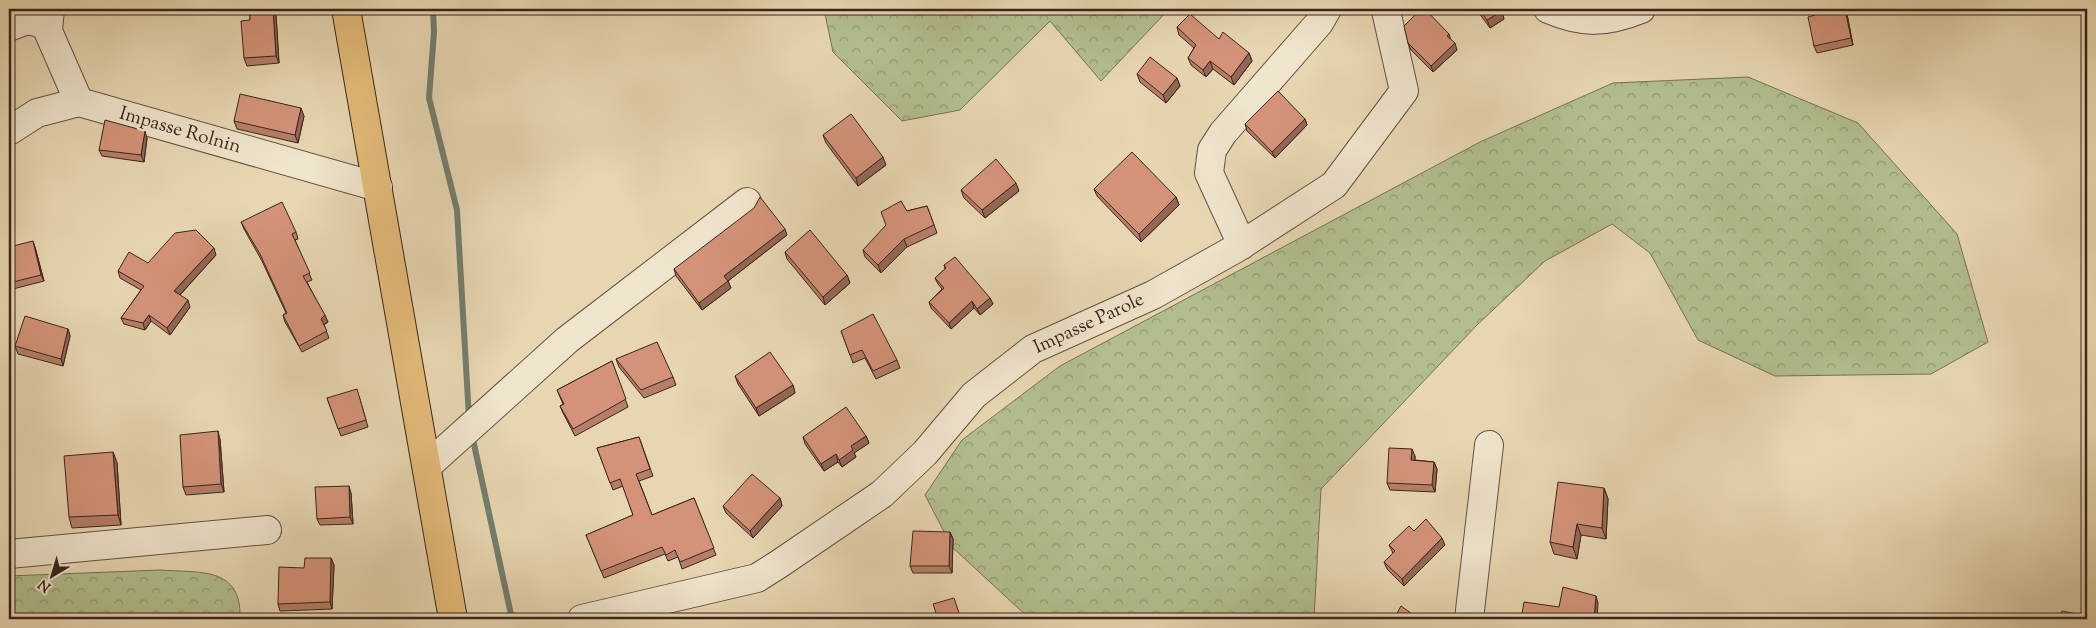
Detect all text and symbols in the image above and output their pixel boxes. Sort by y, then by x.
street label: Impasse Rolnin [116,101,244,161]
street label: Impasse Parole [1029,287,1149,361]
north arrow [28,550,78,600]
text: N [35,573,56,596]

